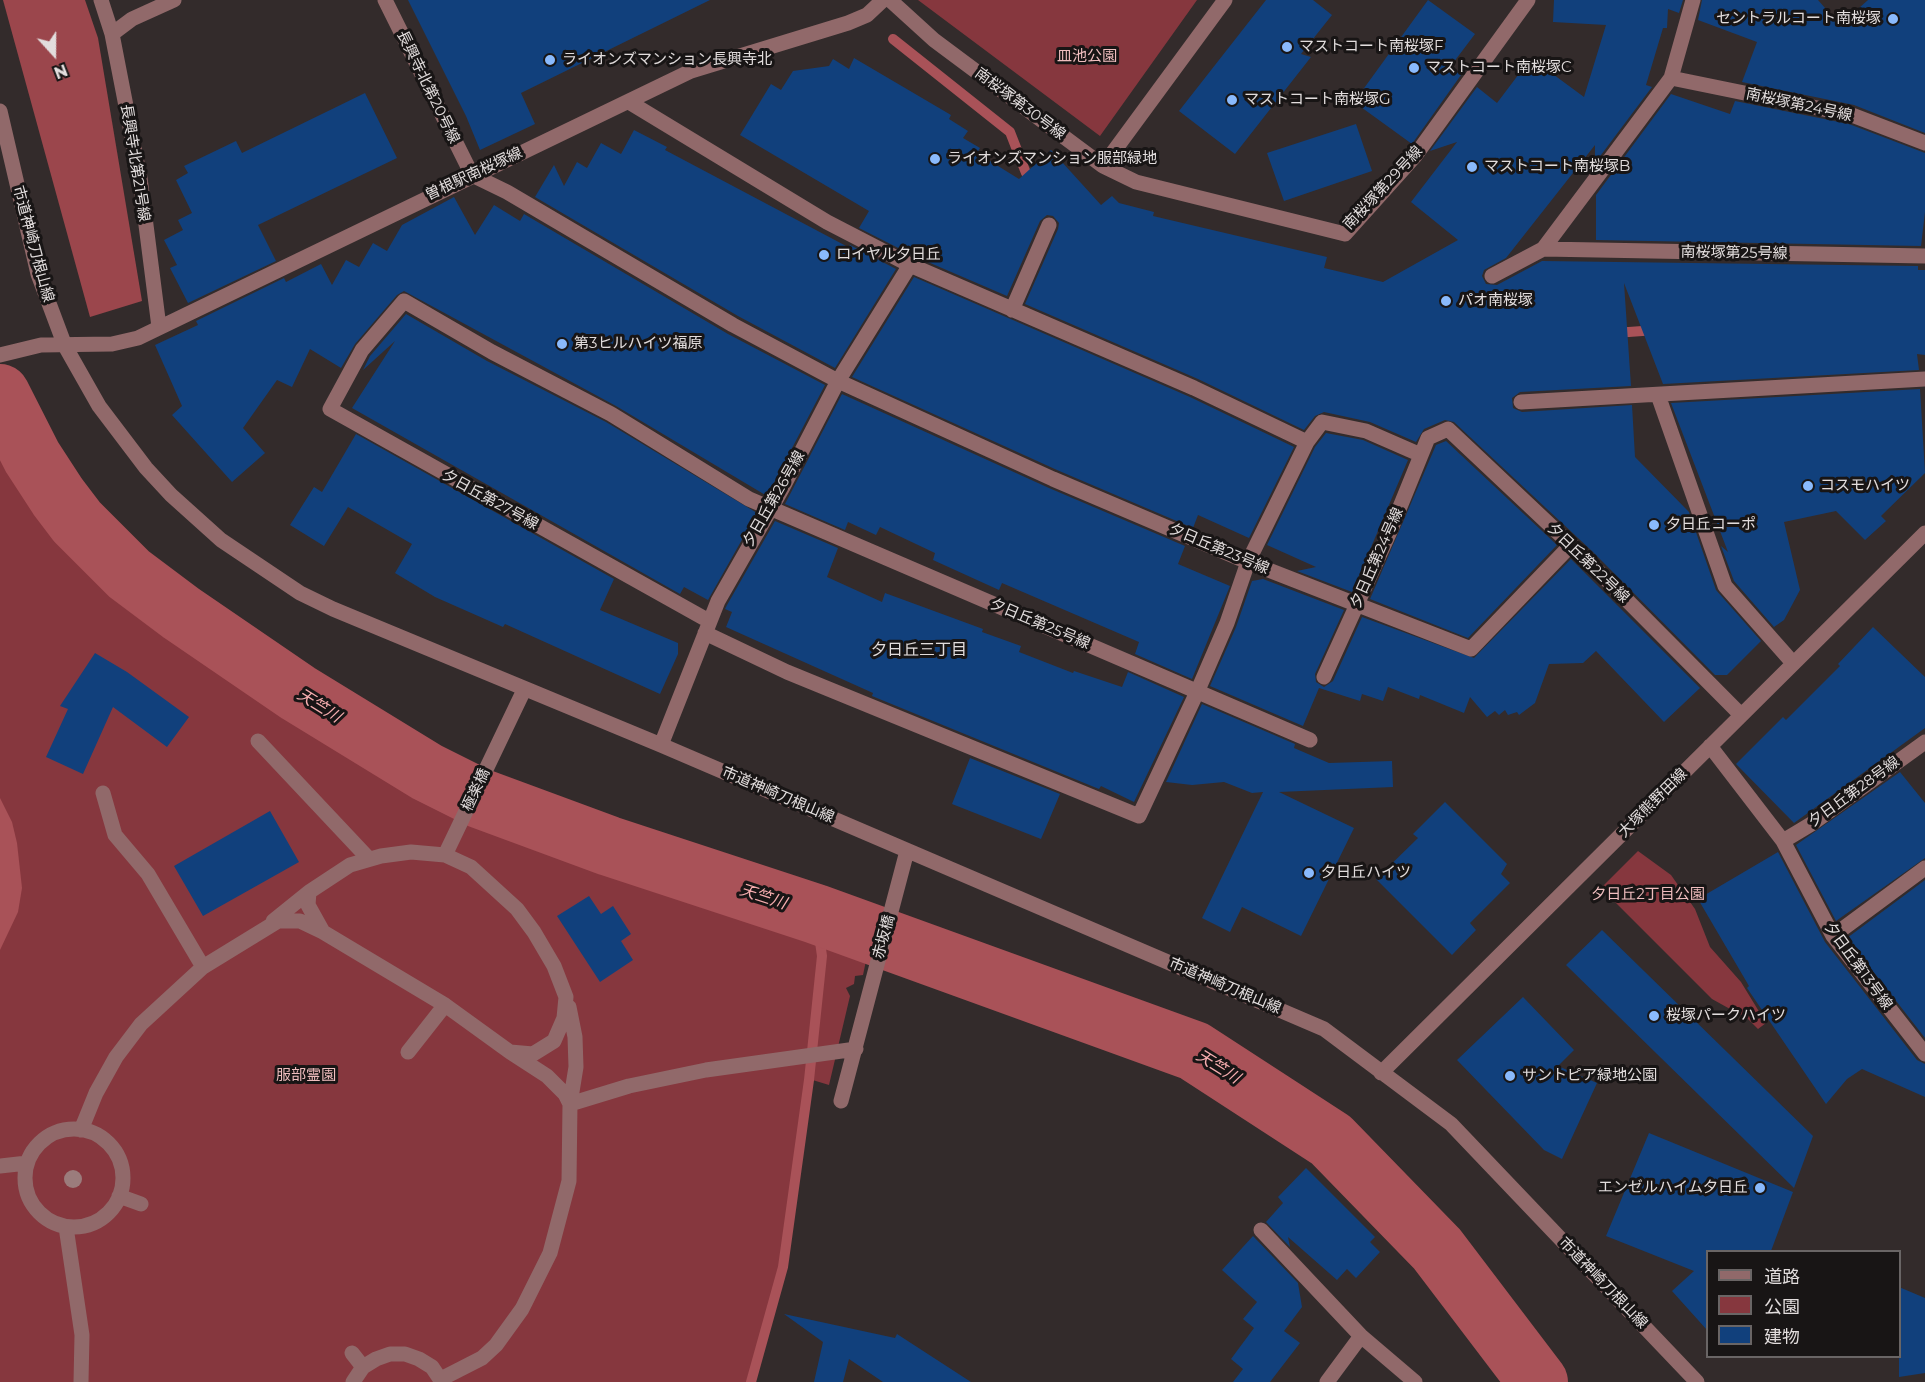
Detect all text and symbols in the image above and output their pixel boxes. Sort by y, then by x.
place label: セントラルコート南桜塚 [1716,10,1881,28]
marker: セントラルコート南桜塚 [1886,12,1900,26]
north arrow [24,24,84,84]
street label: 長興寺北第20号線 [393,28,463,146]
place label: マストコート南桜塚F [1299,38,1443,56]
marker: マストコート南桜塚F [1280,40,1294,54]
park label: 皿池公園 [1057,48,1117,66]
place label: ライオンズマンション長興寺北 [562,51,772,69]
marker: ライオンズマンション長興寺北 [543,53,557,67]
place label: マストコート南桜塚C [1426,59,1572,77]
text: N [51,60,70,82]
marker: マストコート南桜塚C [1407,61,1421,75]
street label: 南桜塚第30号線 [971,64,1069,144]
street label: 南桜塚第24号線 [1744,85,1854,125]
place label: マストコート南桜塚G [1244,91,1391,109]
marker: マストコート南桜塚G [1225,93,1239,107]
street label: 長興寺北第21号線 [117,103,153,223]
street label: 南桜塚第29号線 [1340,142,1426,234]
street label: 曽根駅南桜塚線 [423,144,525,204]
place label: ライオンズマンション服部緑地 [947,150,1157,168]
marker: ライオンズマンション服部緑地 [928,152,942,166]
place label: マストコート南桜塚B [1484,158,1630,176]
marker: マストコート南桜塚B [1465,160,1479,174]
street label: 市道神崎刀根山線 [9,184,57,304]
street label: 南桜塚第25号線 [1680,243,1788,263]
place label: ロイヤル夕日丘 [836,246,941,264]
marker: ロイヤル夕日丘 [817,248,831,262]
place label: パオ南桜塚 [1458,292,1533,310]
marker: パオ南桜塚 [1439,294,1453,308]
place label: 第3ヒルハイツ福原 [574,335,702,353]
marker: 第3ヒルハイツ福原 [555,337,569,351]
street label: 夕日丘第26号線 [739,448,809,550]
street label: 夕日丘第27号線 [439,466,541,534]
place label: コスモハイツ [1820,477,1910,495]
marker: コスモハイツ [1801,479,1815,493]
street label: 夕日丘第24号線 [1347,505,1407,611]
place label: 夕日丘コーポ [1666,516,1756,534]
marker: 夕日丘コーポ [1647,518,1661,532]
street label: 夕日丘第22号線 [1543,519,1633,607]
street label: 夕日丘第23号線 [1166,520,1272,578]
street label: 夕日丘第25号線 [987,595,1093,653]
district label: 夕日丘三丁目 [871,640,967,660]
water label: 天竺川 [294,685,344,727]
street label: 夕日丘第28号線 [1805,753,1903,831]
street label: 市道神崎刀根山線 [719,763,837,827]
street label: 大塚熊野田線 [1615,765,1691,841]
street label: 極楽橋 [458,766,494,814]
place label: 夕日丘ハイツ [1321,864,1411,882]
marker: 夕日丘ハイツ [1302,866,1316,880]
water label: 天竺川 [737,880,789,914]
park label: 夕日丘2丁目公園 [1591,886,1705,904]
street label: 赤坂橋 [869,913,899,961]
street label: 夕日丘第13号線 [1820,919,1896,1013]
street label: 市道神崎刀根山線 [1166,954,1284,1018]
place label: 桜塚パークハイツ [1666,1007,1786,1025]
marker: 桜塚パークハイツ [1647,1009,1661,1023]
water label: 天竺川 [1193,1046,1243,1088]
park label: 服部霊園 [276,1067,336,1085]
place label: サントピア緑地公園 [1522,1067,1657,1085]
marker: サントピア緑地公園 [1503,1069,1517,1083]
place label: エンゼルハイム夕日丘 [1598,1179,1748,1197]
marker: エンゼルハイム夕日丘 [1753,1181,1767,1195]
street label: 市道神崎刀根山線 [1555,1234,1651,1332]
legend [1706,1250,1901,1358]
text: 道路 [1764,1266,1800,1288]
text: 公園 [1764,1296,1800,1318]
text: 建物 [1764,1326,1800,1348]

